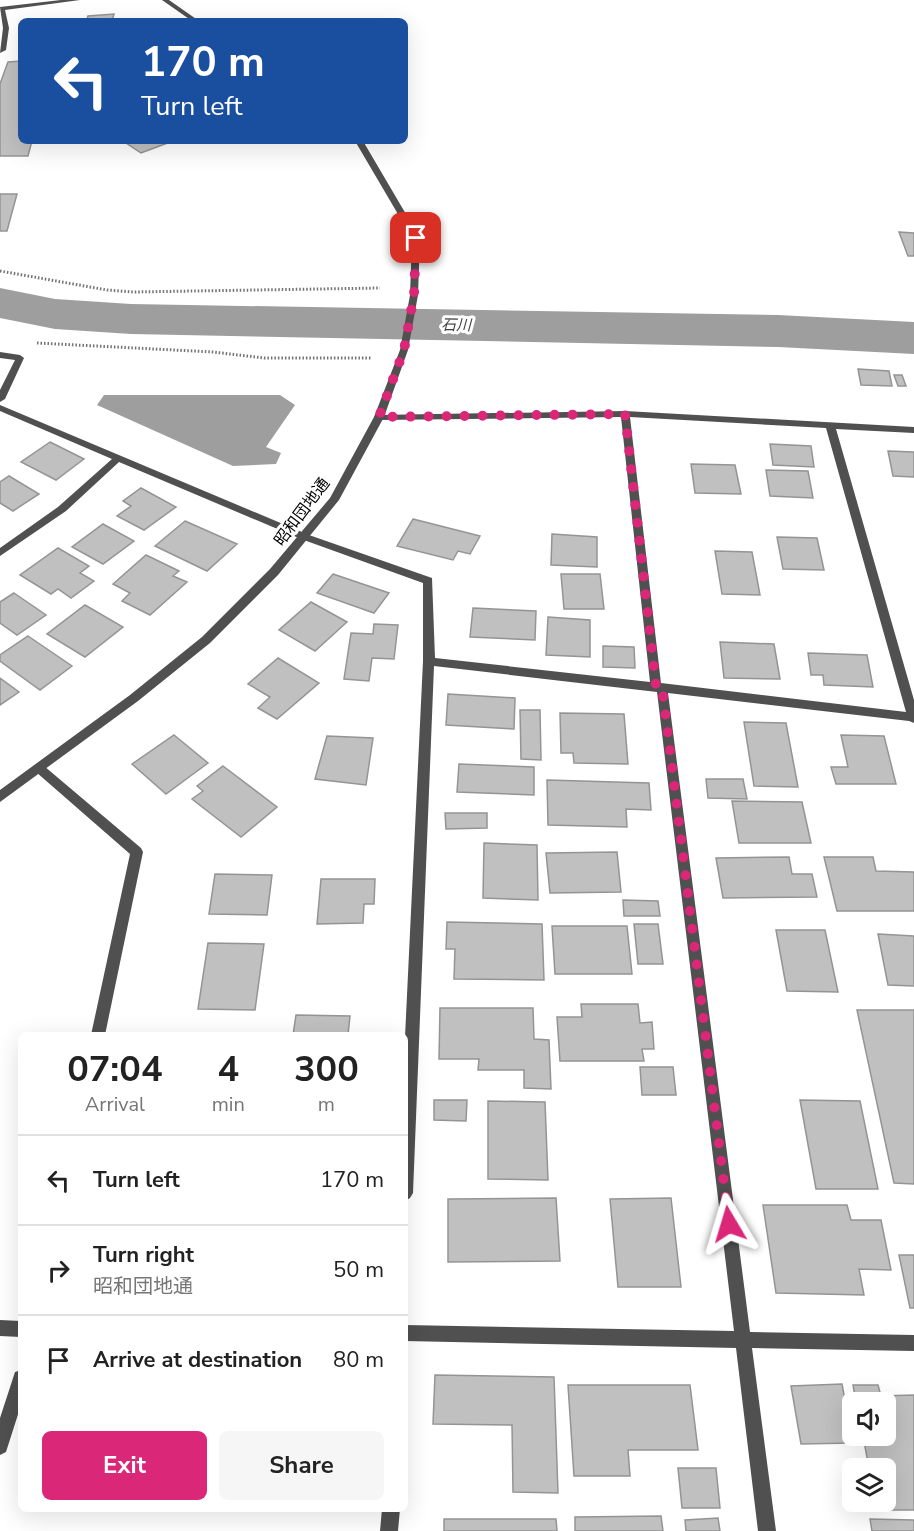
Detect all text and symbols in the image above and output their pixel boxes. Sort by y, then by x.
text: 170 m [141,34,265,91]
icon: left [42,42,120,120]
text: Turn left [141,88,242,125]
pin [390,212,441,263]
icon: arrive [399,221,432,254]
water label: 石川 [441,315,473,335]
street label: 昭和団地通 [269,473,335,551]
text: 07:04 [67,1045,163,1094]
text: 4 [217,1045,239,1094]
text: 300 [294,1045,359,1094]
text: Arrival [85,1091,145,1118]
text: min [212,1091,245,1118]
text: m [318,1091,335,1118]
icon: left [42,1164,75,1197]
text: Turn left [93,1165,180,1195]
text: 170 m [320,1165,384,1195]
position arrow [697,1192,761,1256]
text: Turn right [93,1240,194,1270]
icon: right [42,1254,75,1287]
text: 50 m [333,1255,384,1285]
text: 昭和団地通 [93,1273,193,1300]
icon: arrive [42,1344,75,1377]
text: Arrive at destination [93,1345,302,1375]
text: 80 m [333,1345,384,1375]
map controls [842,1392,896,1512]
button: sound [842,1392,896,1446]
button: Exit [42,1431,207,1500]
button: Share [219,1431,384,1500]
button: layers [842,1458,896,1512]

